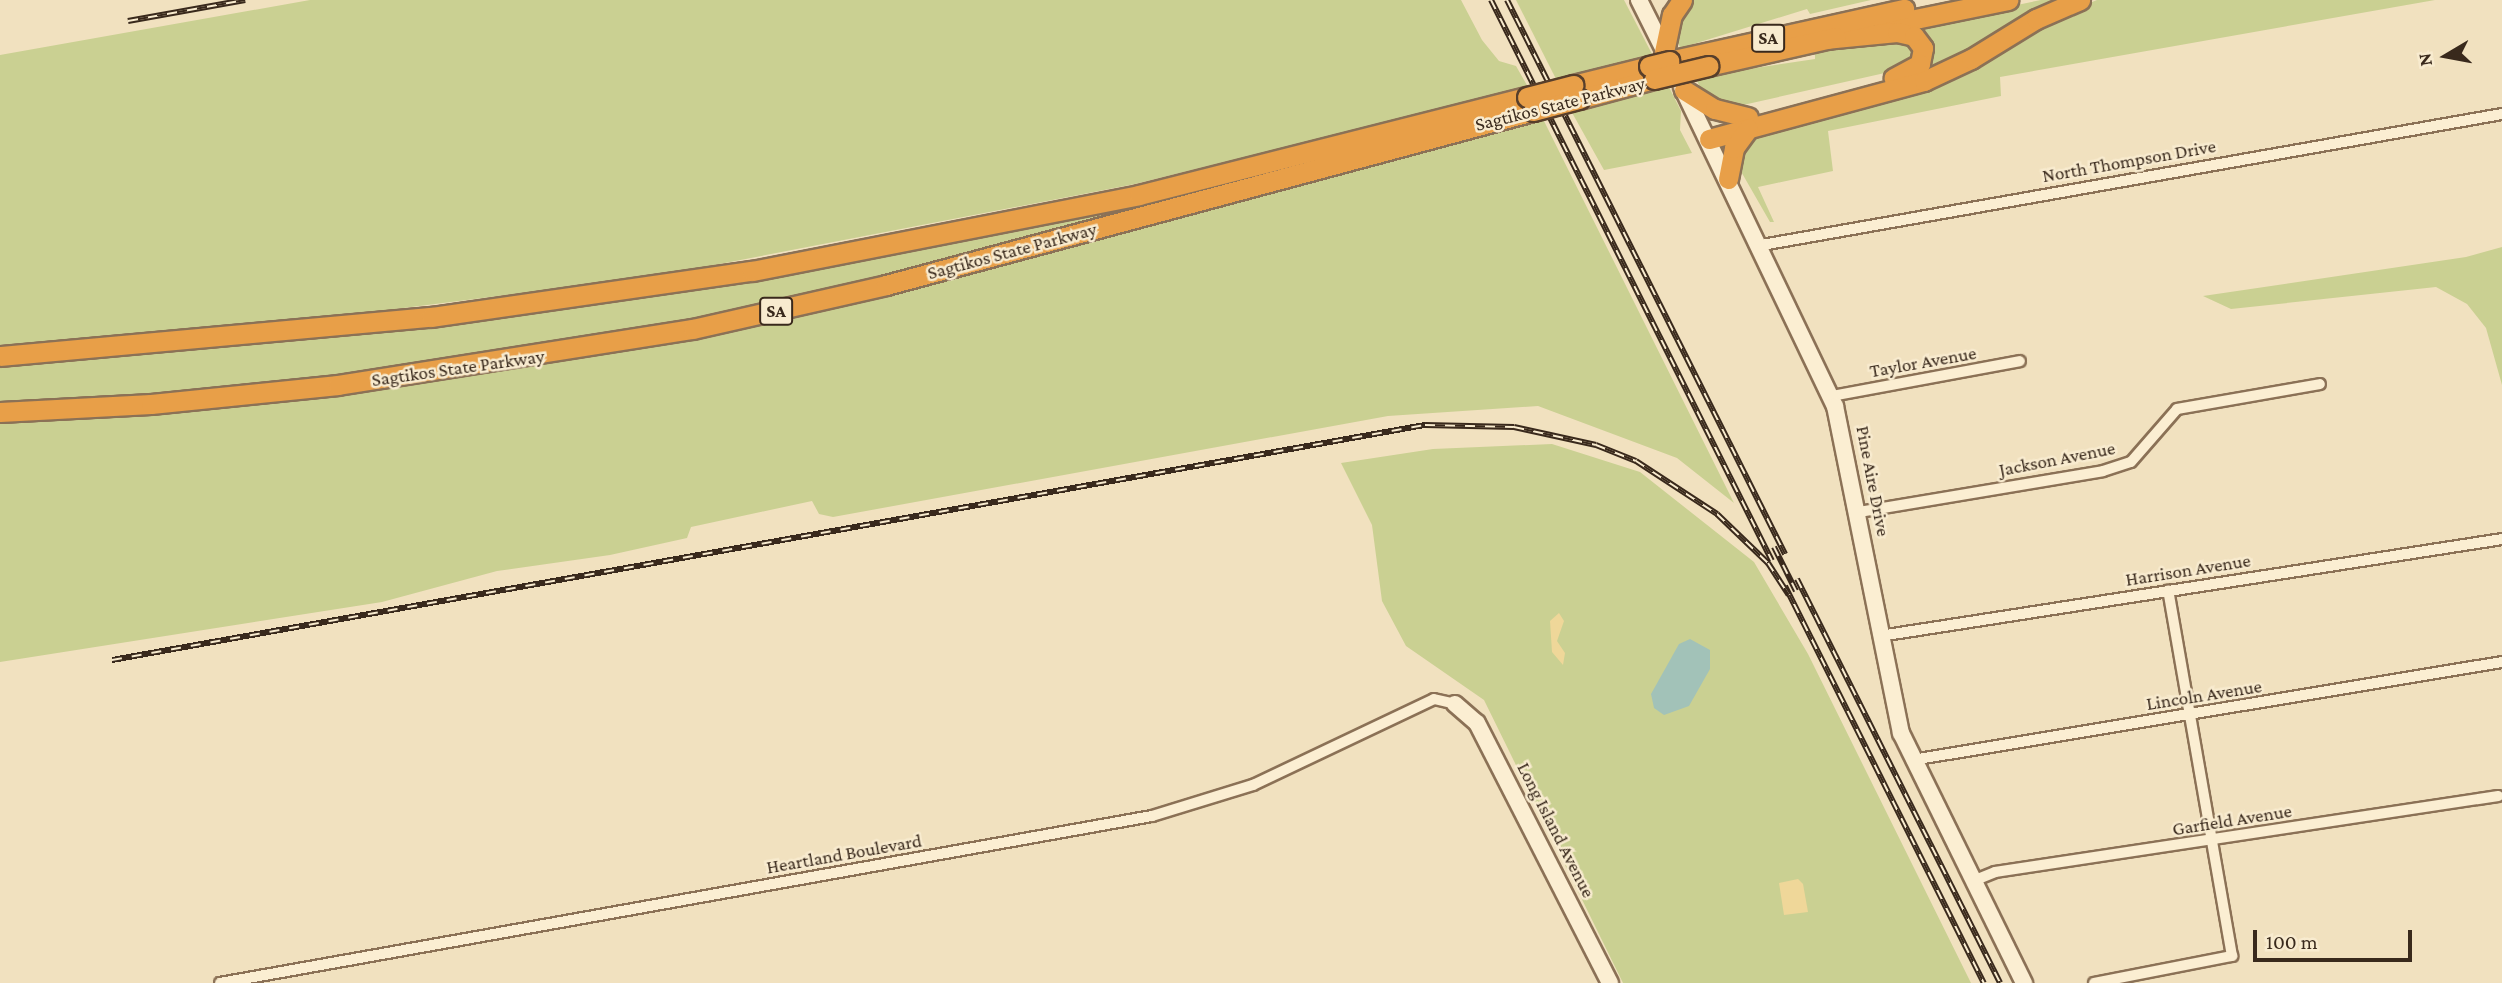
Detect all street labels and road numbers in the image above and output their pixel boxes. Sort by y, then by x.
road number: SA [1750,24,1786,52]
street label: Sagtikos State Parkway [1473,72,1647,136]
street label: North Thompson Drive [2040,135,2218,187]
street label: Sagtikos State Parkway [925,217,1099,285]
road number: SA [758,296,794,326]
street label: Taylor Avenue [1868,341,1978,383]
street label: Sagtikos State Parkway [370,345,546,391]
street label: Pine Aire Drive [1851,424,1895,538]
street label: Jackson Avenue [1997,437,2117,481]
street label: Harrison Avenue [2124,549,2252,591]
street label: Lincoln Avenue [2145,675,2263,715]
street label: Long Island Avenue [1512,759,1600,901]
street label: Garfield Avenue [2171,799,2293,841]
street label: Heartland Boulevard [765,829,923,879]

